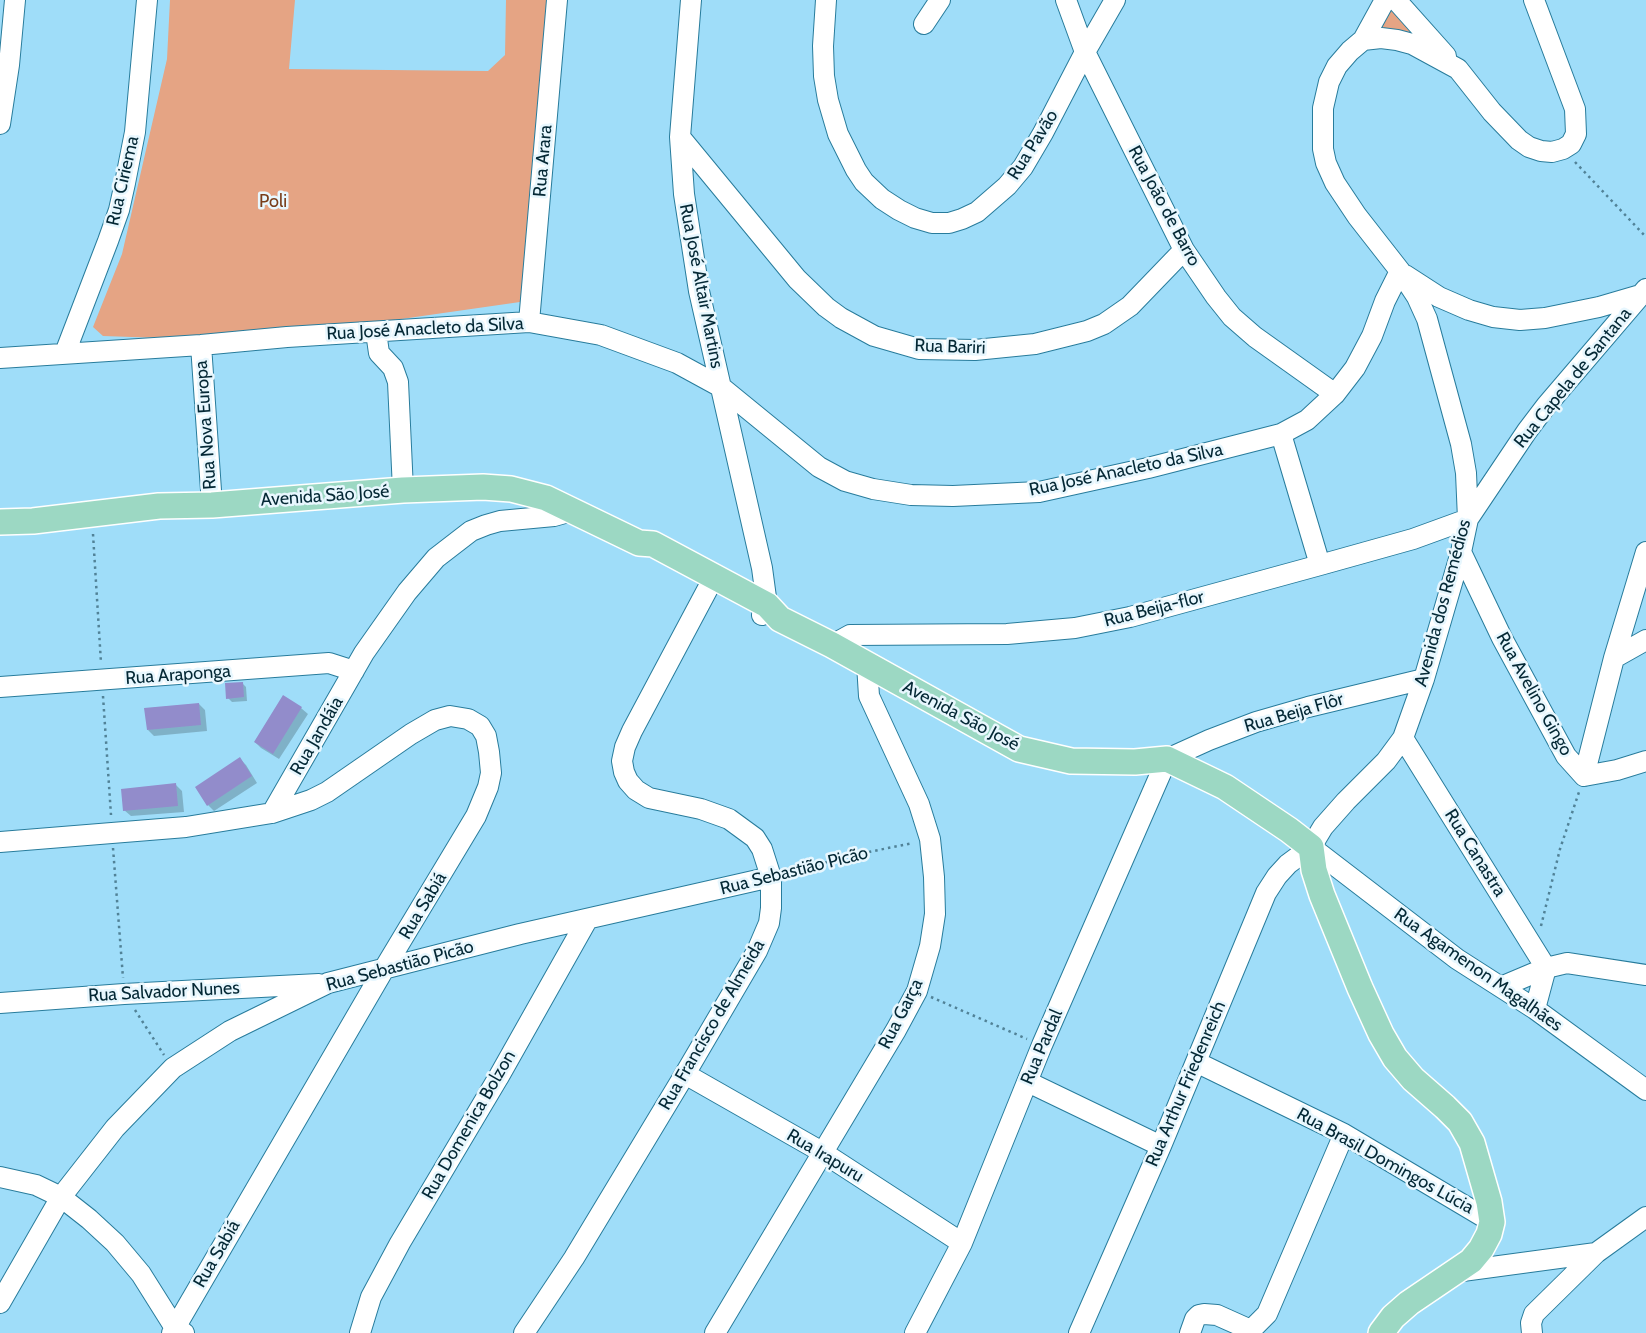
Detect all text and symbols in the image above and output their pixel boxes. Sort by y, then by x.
street label: Rua Pavão [1003,106,1063,184]
street label: Rua Arara [529,124,557,198]
street label: Rua Ciriema [102,134,144,228]
street label: Rua João de Barro [1123,142,1205,270]
park label: Poli [259,191,287,213]
street label: Rua José Altair Martins [674,202,728,370]
street label: Rua Capela de Santana [1510,303,1636,453]
street label: Rua José Anacleto da Silva [326,313,524,345]
street label: Rua Bariri [914,335,986,359]
street label: Rua Nova Europa [191,360,221,490]
street label: Rua José Anacleto da Silva [1027,439,1225,501]
street label: Avenida São José [260,481,390,511]
street label: Avenida dos Remédios [1410,517,1476,689]
street label: Rua Beija-flor [1102,586,1206,632]
street label: Rua Avelino Gingo [1491,628,1577,760]
street label: Rua Araponga [125,661,231,689]
street label: Avenida São José [899,676,1023,756]
street label: Rua Beija Flôr [1242,689,1346,737]
street label: Rua Jandáia [286,693,348,779]
street label: Rua Canastra [1440,805,1510,901]
street label: Rua Sebastião Picão [718,842,870,900]
street label: Rua Sabiá [395,869,451,943]
street label: Rua Agamenon Magalhães [1390,904,1566,1036]
street label: Rua Sebastião Picão [324,936,476,996]
street label: Rua Francisco de Almeida [654,936,770,1114]
street label: Rua Garça [874,975,928,1053]
street label: Rua Salvador Nunes [88,977,240,1007]
street label: Rua Arthur Friedenreich [1141,998,1231,1170]
street label: Rua Pardal [1016,1006,1068,1088]
street label: Rua Domenica Bolzon [418,1047,520,1203]
street label: Rua Brasil Domingos Lúcia [1293,1103,1477,1219]
street label: Rua Irapuru [783,1125,867,1187]
street label: Rua Sabiá [189,1216,245,1292]

